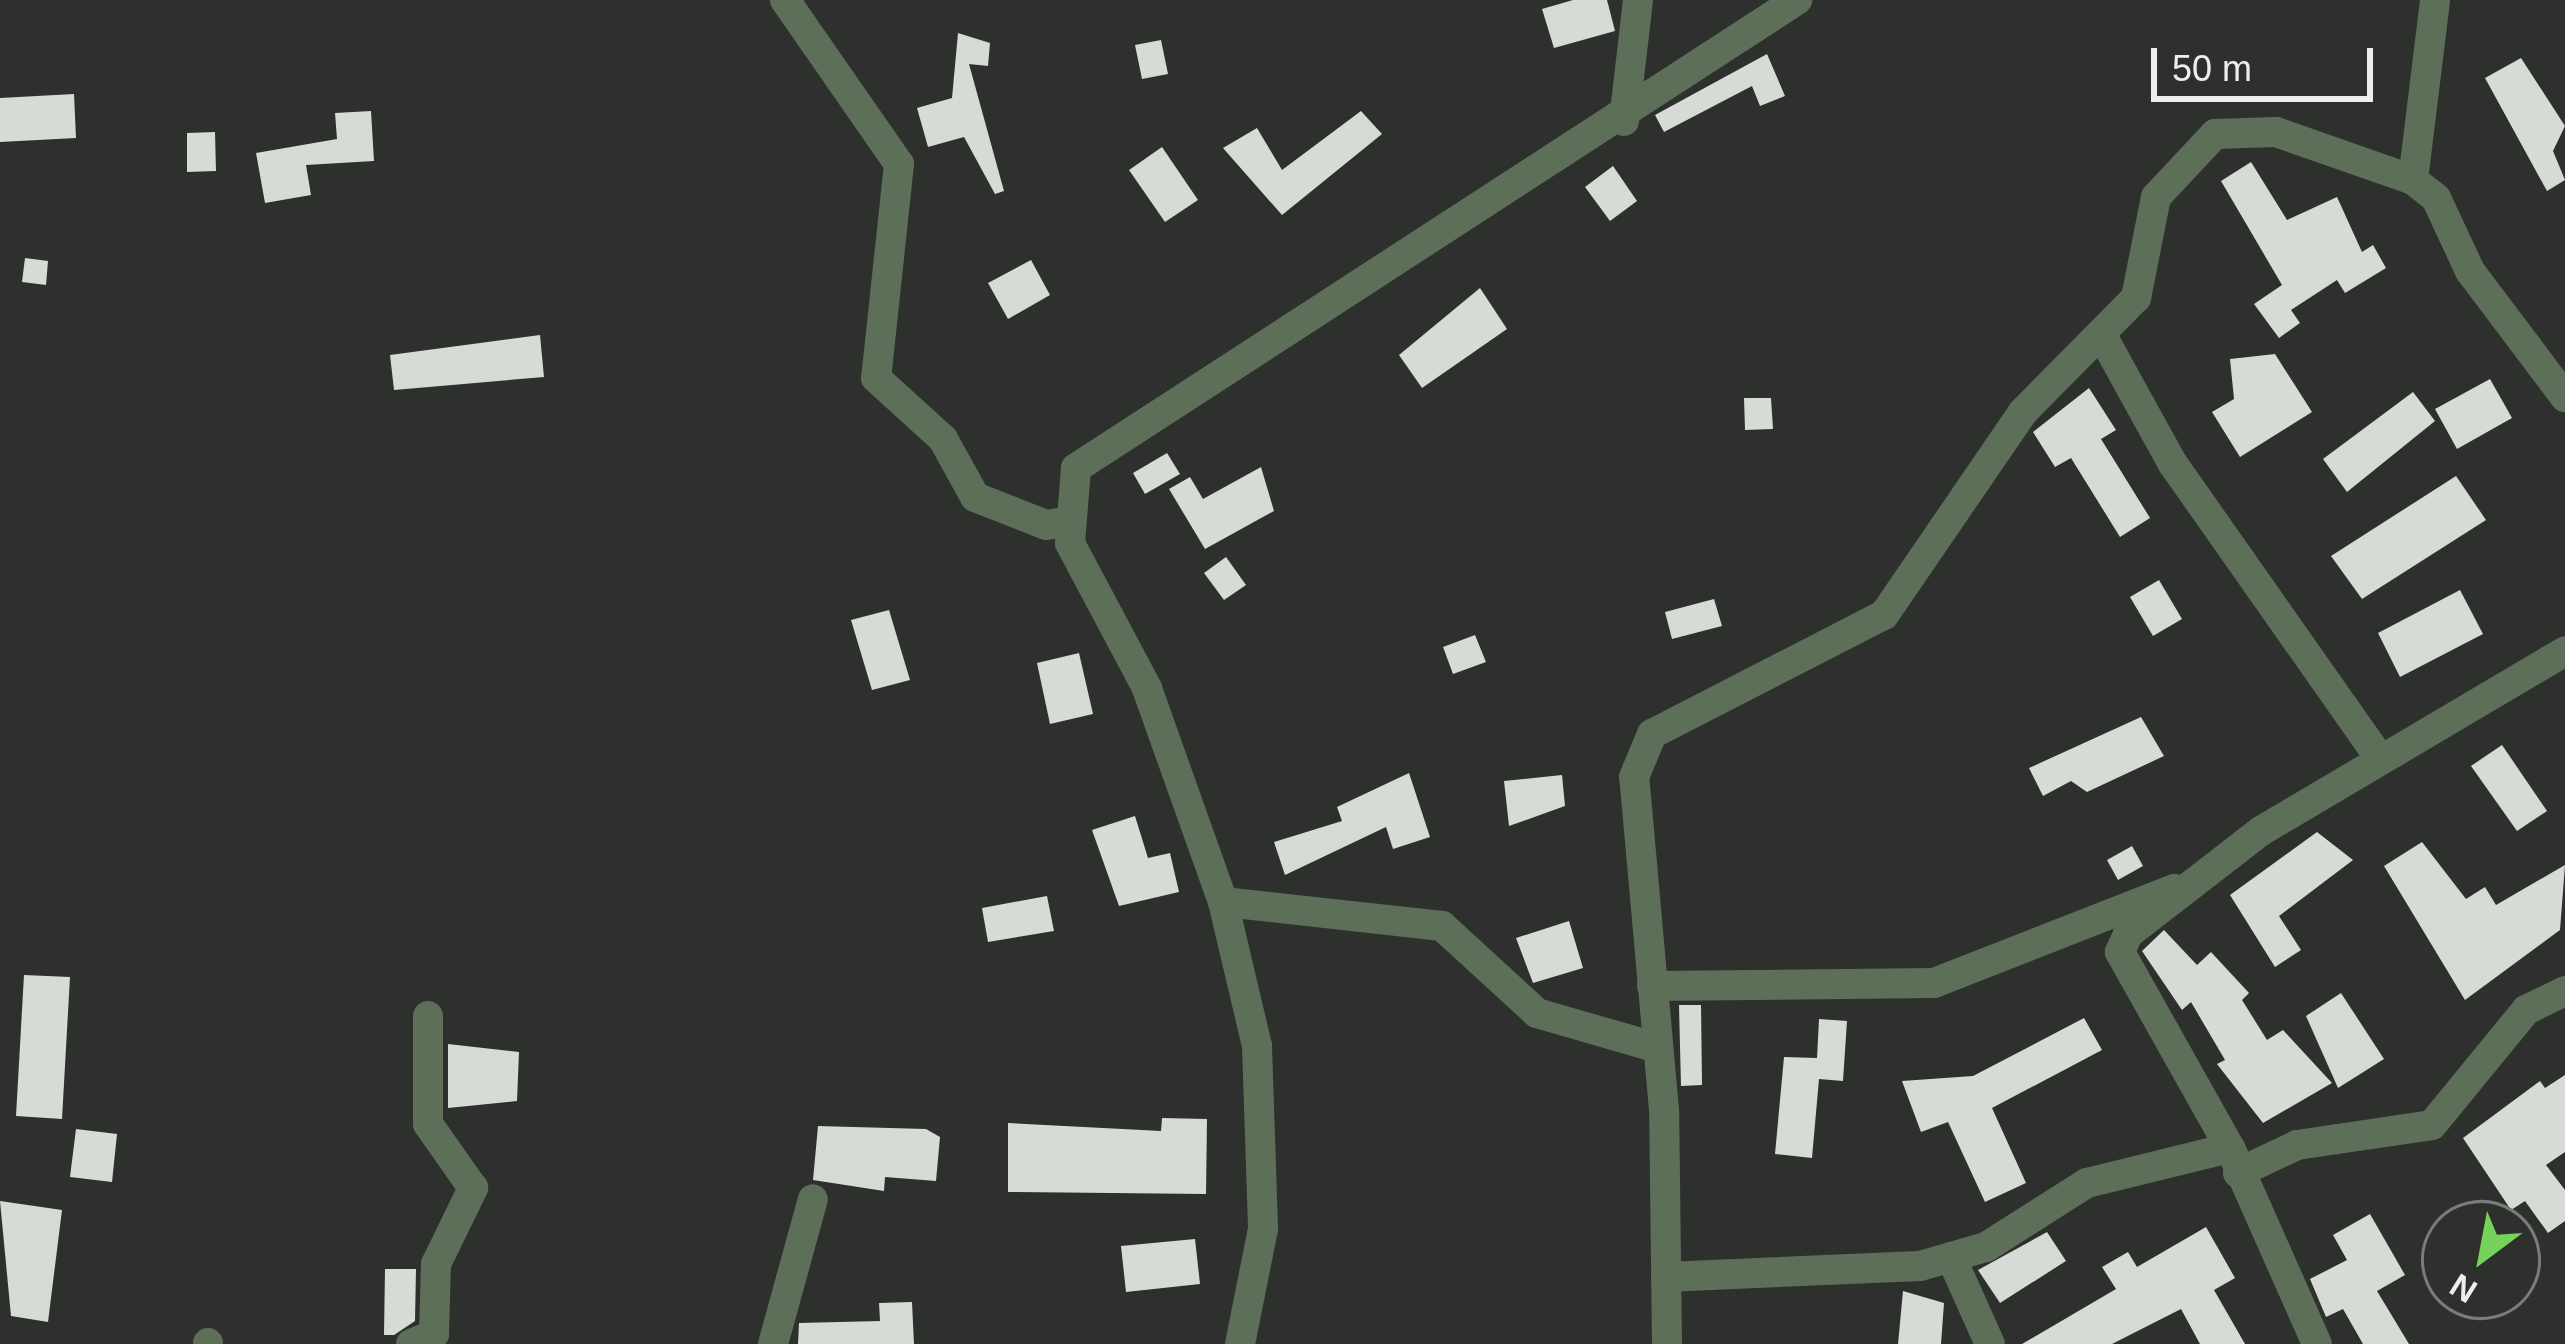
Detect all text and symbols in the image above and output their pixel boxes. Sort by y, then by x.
scale bar [2157,24,2379,98]
text: 50 m [2172,48,2252,89]
north arrow [2421,1200,2541,1320]
text: N [2443,1266,2483,1310]

